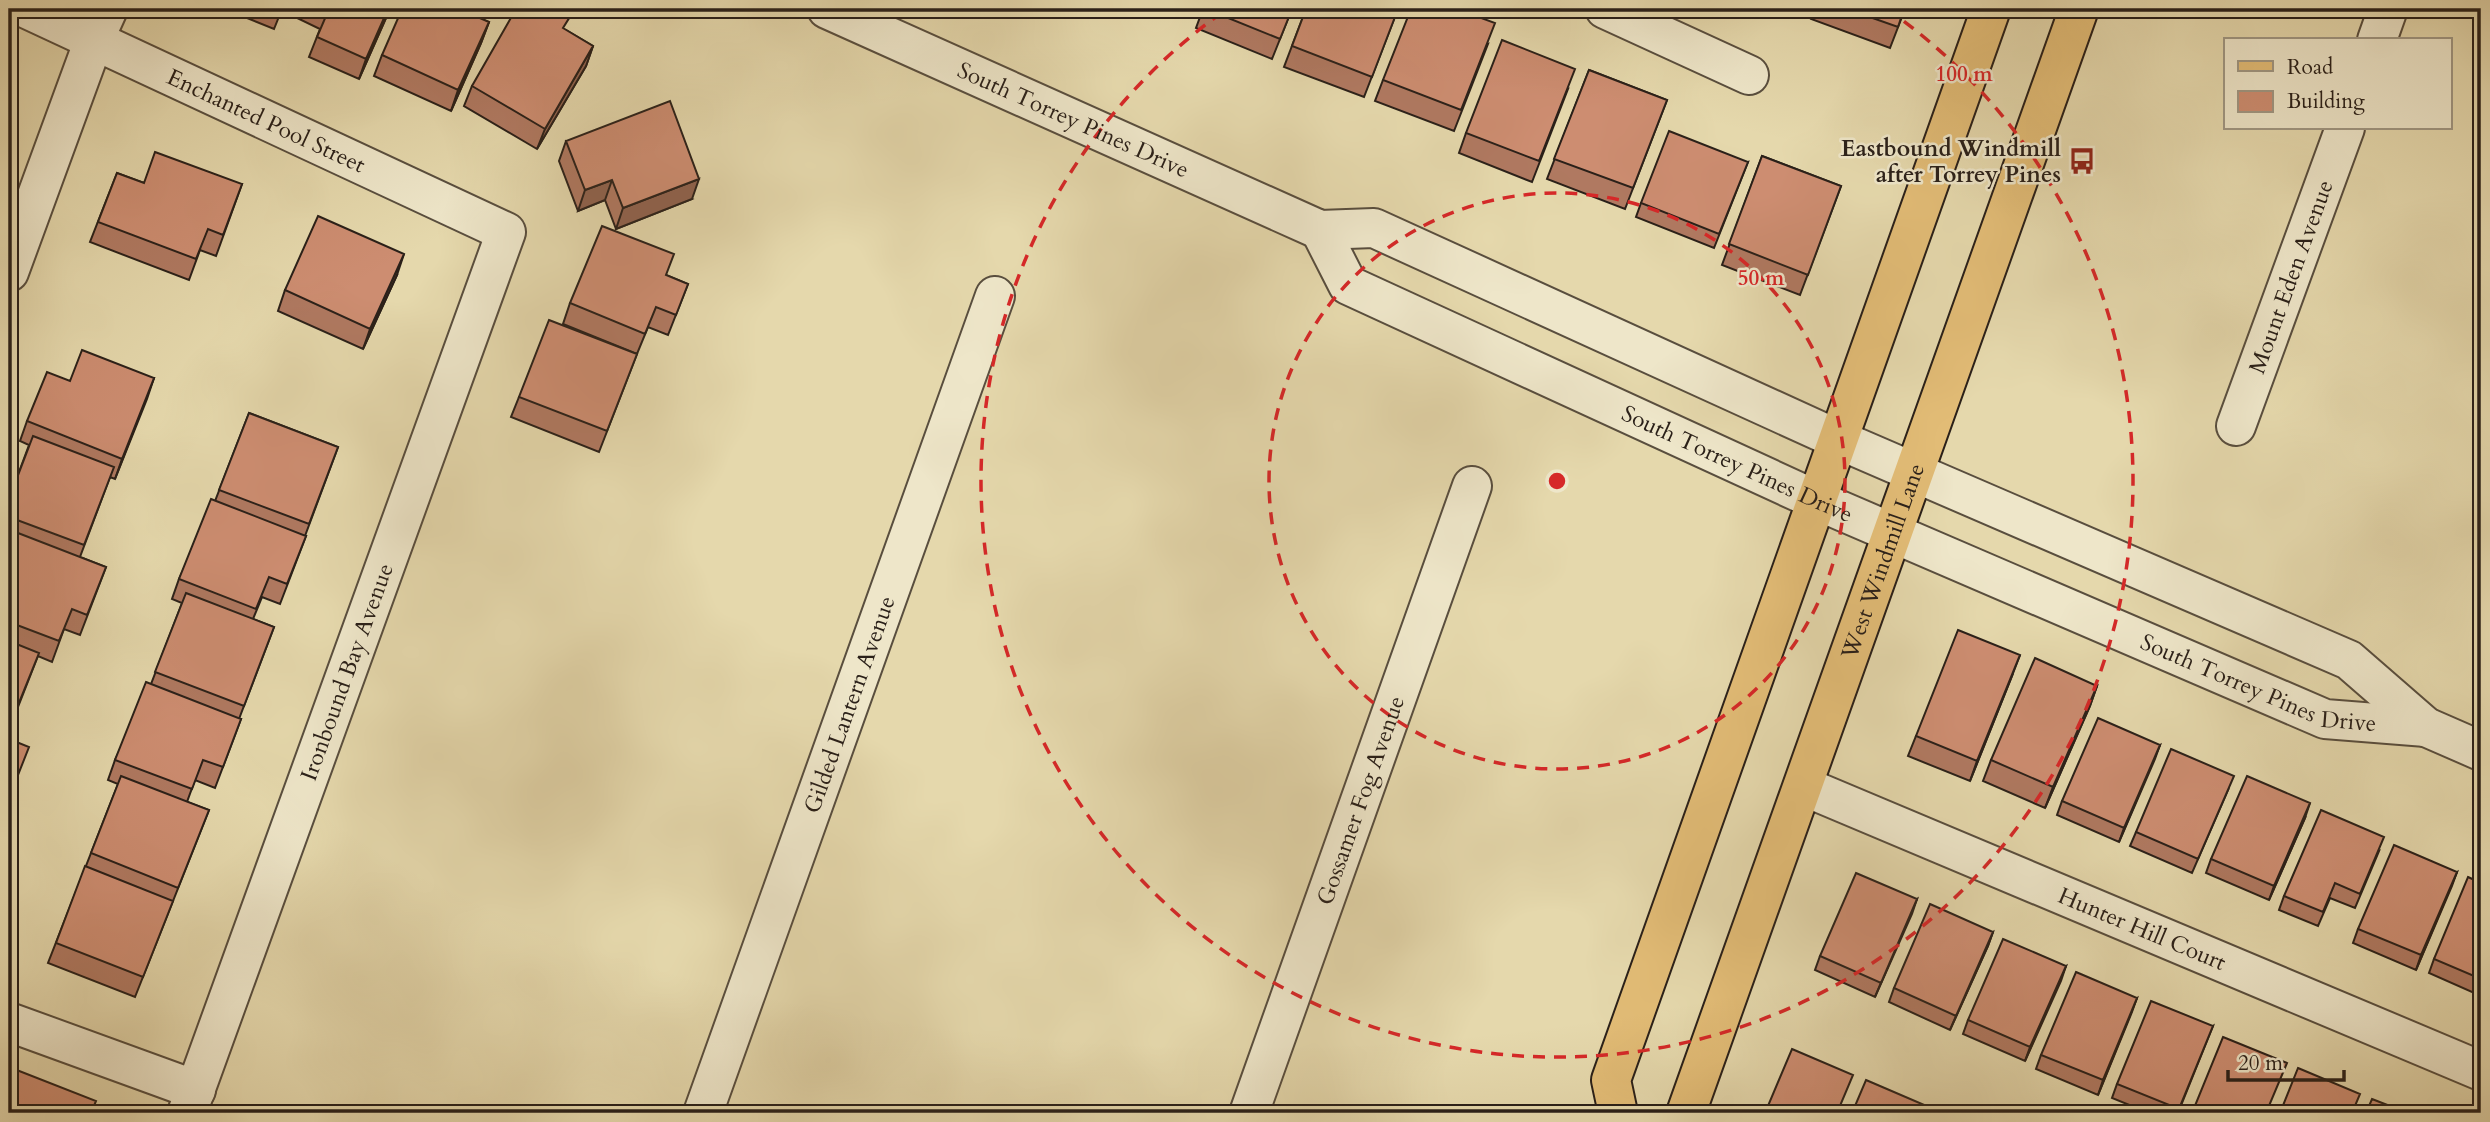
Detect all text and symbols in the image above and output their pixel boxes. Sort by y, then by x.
legend [2224,38,2452,130]
text: Road [2287,53,2333,82]
street label: South Torrey Pines Drive [953,54,1194,185]
text: 100 m [1935,60,1993,89]
street label: Enchanted Pool Street [162,61,371,180]
text: Building [2287,87,2365,116]
place label: Eastbound Windmill after Torrey Pines [1841,133,2061,190]
bus stop icon: Eastbound Windmill after Torrey Pines [2067,146,2097,176]
street label: Mount Eden Avenue [2241,176,2340,378]
text: 50 m [1738,264,1785,293]
street label: South Torrey Pines Drive [1617,397,1858,530]
street label: West Windmill Lane [1833,459,1932,664]
centre of rings [1545,469,1569,493]
street label: Ironbound Bay Avenue [293,559,401,785]
street label: Gilded Lantern Avenue [796,591,902,817]
street label: South Torrey Pines Drive [2136,626,2378,739]
street label: Gossamer Fog Avenue [1309,691,1412,909]
street label: Hunter Hill Court [2054,880,2231,978]
scale bar [2228,1038,2343,1082]
text: 20 m [2238,1049,2283,1078]

